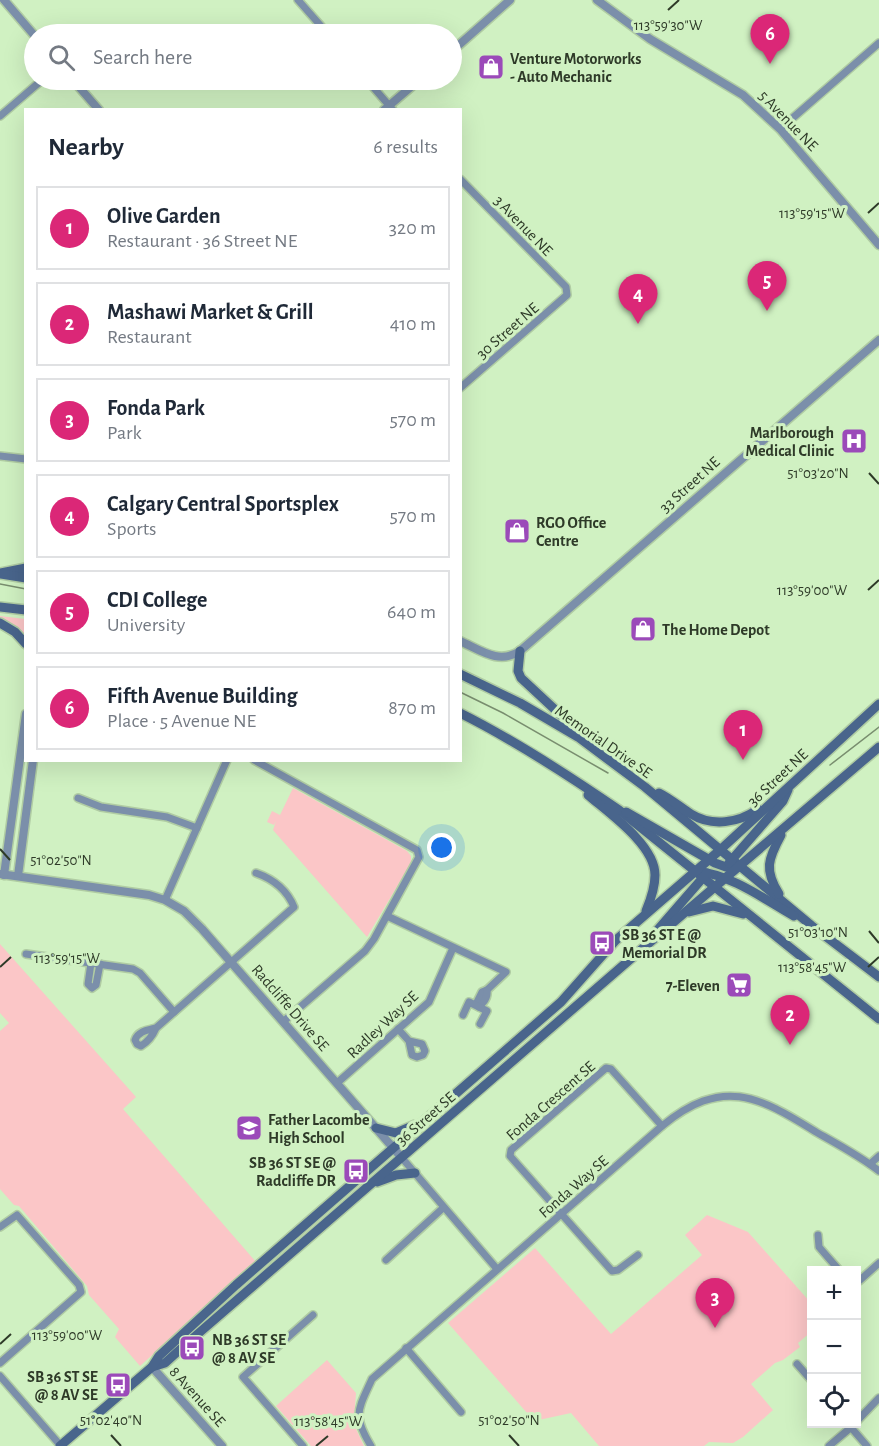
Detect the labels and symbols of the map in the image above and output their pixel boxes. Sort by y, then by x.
pin: 6 [750,14,790,64]
text: 113°59'30"W [634,18,703,33]
place label: Venture Motorworks - Auto Mechanic [510,51,641,85]
shop icon: Venture Motorworks - Auto Mechanic [476,52,506,82]
street label: 5 Avenue NE [756,87,821,154]
street label: 3 Avenue NE [491,192,556,259]
text: 113°59'15"W [779,206,846,221]
pin: 5 [748,262,786,311]
pin: 4 [618,274,658,324]
street label: 30 Street NE [473,299,542,362]
place label: Marlborough Medical Clinic [746,425,834,459]
hospital icon: Marlborough Medical Clinic [839,426,869,456]
street label: 33 Street NE [657,454,723,516]
text: 51°03'20"N [787,466,849,481]
place label: RGO Office Centre [536,515,607,549]
shop icon: RGO Office Centre [502,516,532,546]
text: 113°59'00"W [777,583,848,598]
shop icon: The Home Depot [628,614,658,644]
place label: The Home Depot [662,622,770,638]
street label: Memorial Drive SE [552,702,655,781]
pin: 1 [724,710,762,760]
street label: 36 Street NE [745,746,811,809]
your location [427,833,456,862]
text: 51°02'50"N [30,853,92,868]
text: 51°03'10"N [788,925,848,940]
place label: SB 36 ST E @ Memorial DR [622,927,707,961]
bus stop icon: SB 36 ST E @ Memorial DR [587,928,617,958]
text: 113°59'15"W [34,951,101,966]
text: 113°58'45"W [778,960,847,975]
street label: Radcliffe Drive SE [249,961,332,1054]
supermarket icon: 7-Eleven [724,970,754,1000]
place label: 7-Eleven [666,978,720,994]
street label: Radley Way SE [344,988,422,1062]
pin: 2 [770,996,810,1045]
street label: Fonda Crescent SE [503,1058,598,1143]
street label: 36 Street SE [393,1089,458,1149]
place label: Father Lacombe High School [268,1112,370,1146]
school or university icon: Father Lacombe High School [234,1113,264,1143]
street label: Fonda Way SE [536,1152,612,1222]
place label: SB 36 ST SE @ Radcliffe DR [249,1155,337,1189]
bus stop icon: SB 36 ST SE @ Radcliffe DR [341,1156,371,1186]
pin: 3 [696,1278,734,1328]
text: 113°59'00"W [32,1328,103,1343]
place label: NB 36 ST SE @ 8 AV SE [212,1332,286,1366]
bus stop icon: NB 36 ST SE @ 8 AV SE [177,1333,207,1363]
street label: 8 Avenue SE [166,1364,228,1430]
place label: SB 36 ST SE @ 8 AV SE [27,1369,98,1403]
bus stop icon: SB 36 ST SE @ 8 AV SE [103,1370,133,1400]
text: 51°02'40"N [80,1413,142,1428]
text: 51°02'50"N [478,1413,540,1428]
text: 113°58'45"W [294,1414,363,1429]

